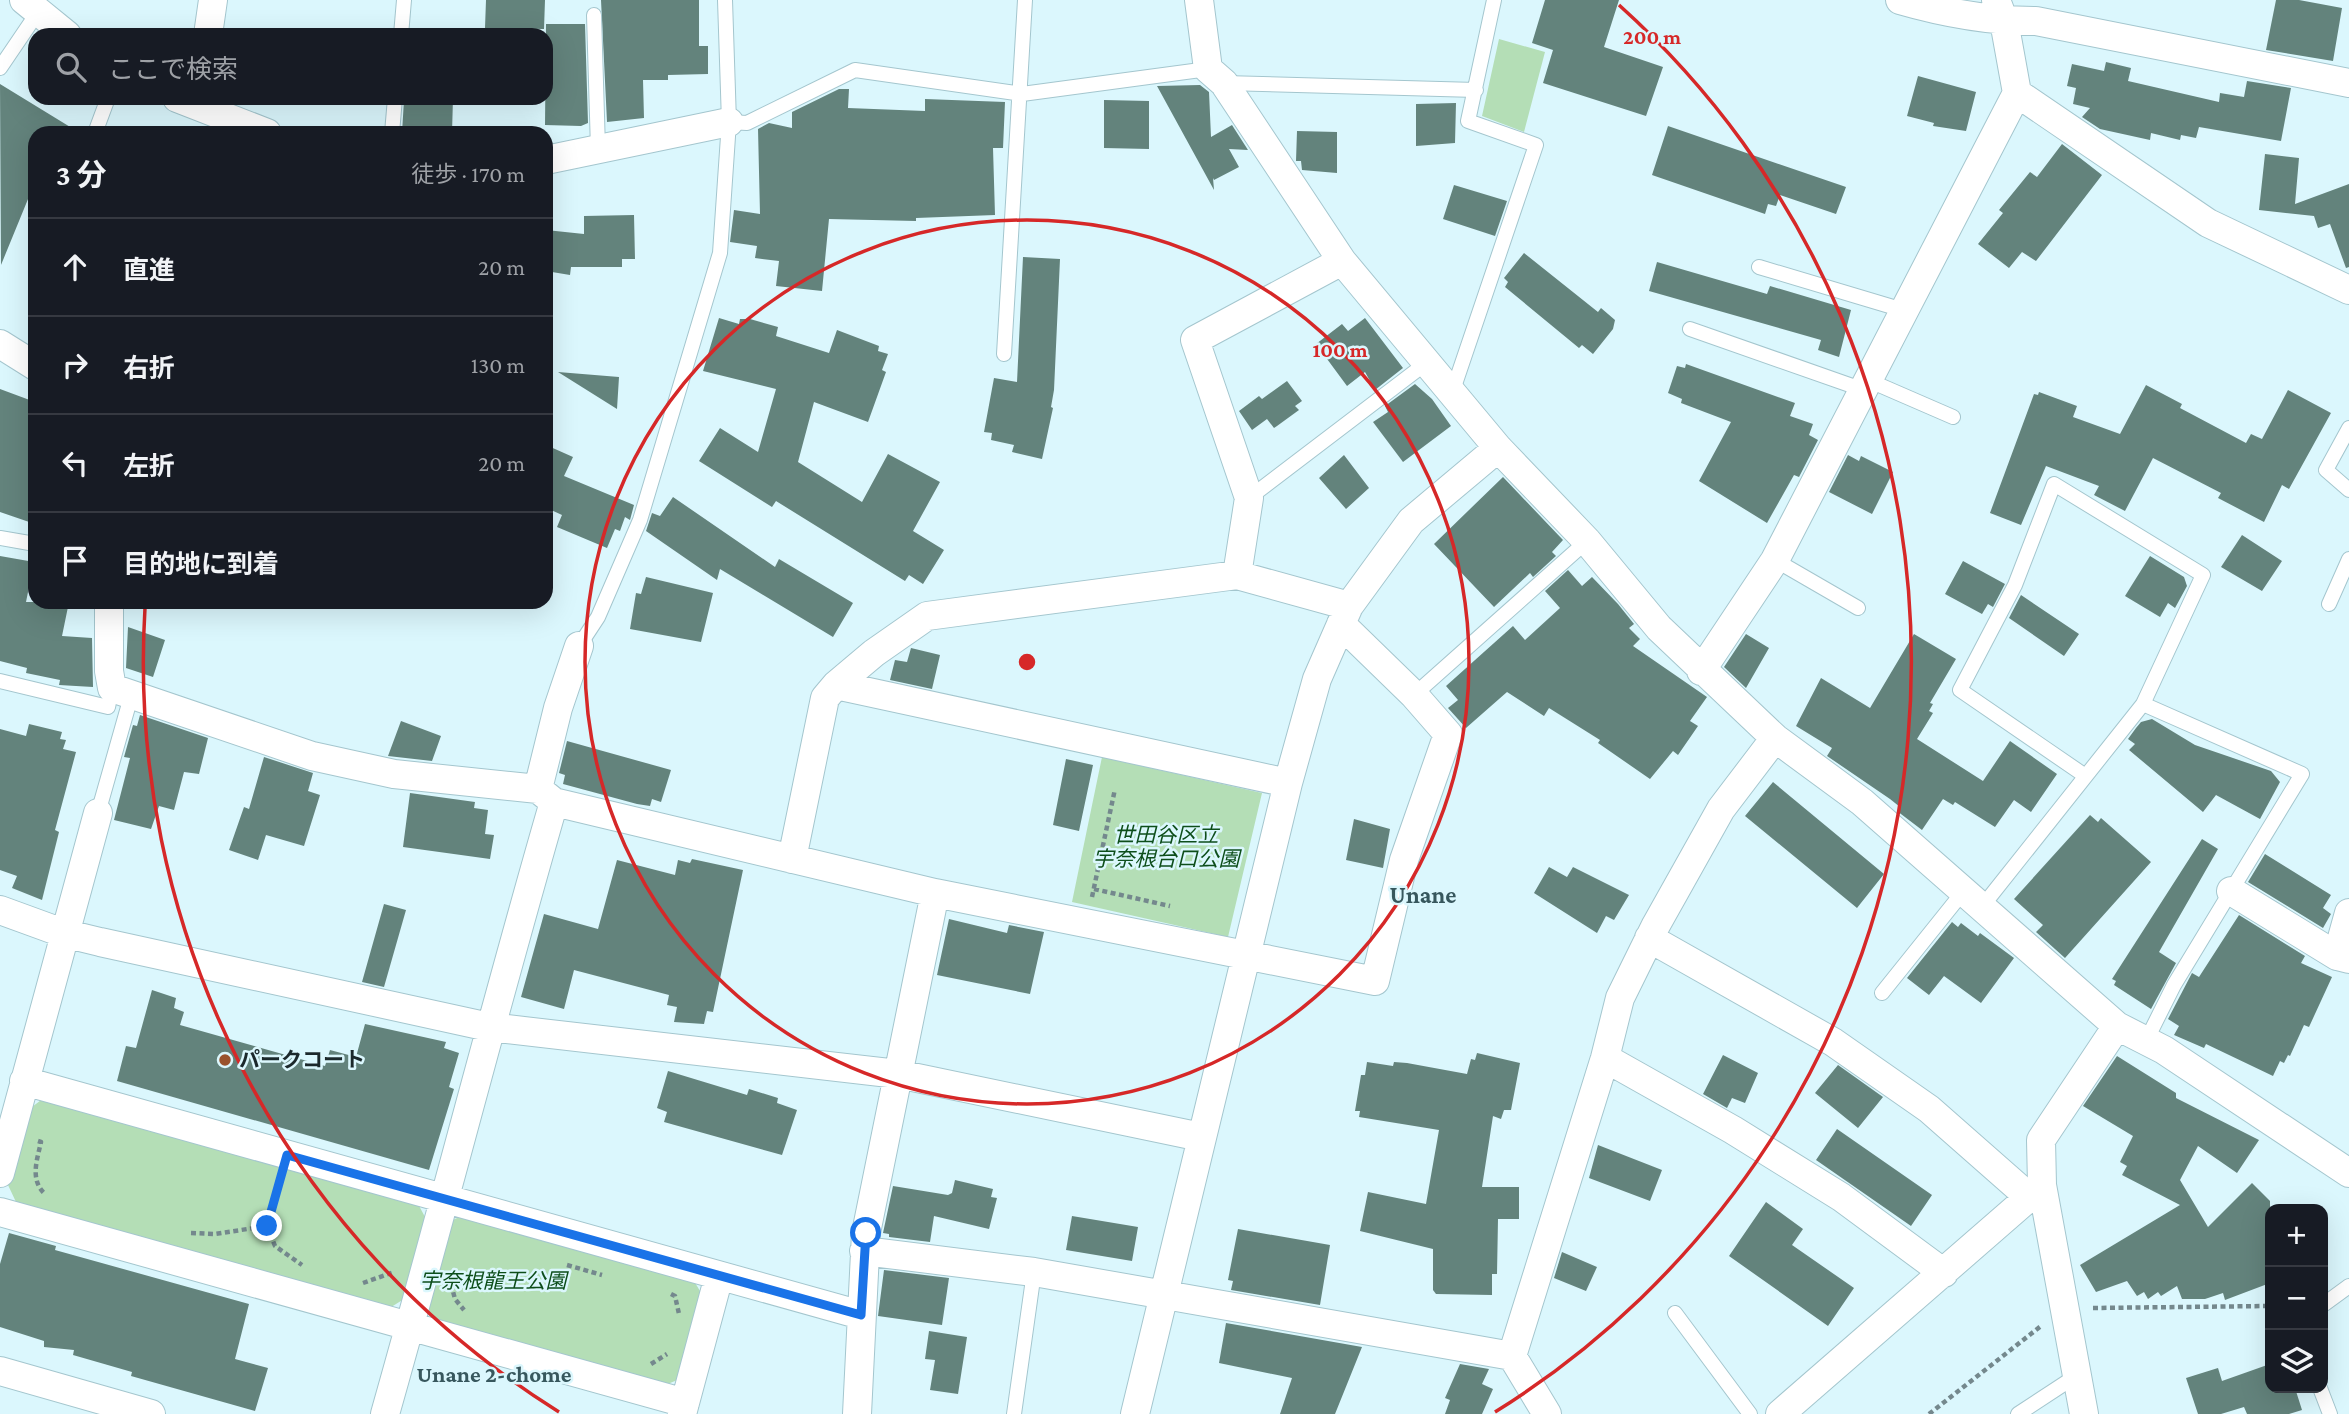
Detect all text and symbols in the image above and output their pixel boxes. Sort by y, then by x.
text: 200 m [1623,25,1681,49]
search box [28,28,553,105]
icon: search [52,48,90,86]
text: ここで検索 [108,55,238,84]
text: 3 分 [56,158,106,191]
text: 徒歩 · 170 m [411,161,525,187]
icon: ahead [56,248,94,286]
text: 20 m [478,254,525,280]
text: 直進 [123,256,175,285]
text: 100 m [1312,338,1368,362]
icon: right [56,346,94,384]
text: 130 m [471,352,525,378]
text: 右折 [123,354,175,383]
icon: left [56,444,94,482]
text: 20 m [478,450,525,476]
text: 左折 [123,452,175,481]
icon: arrive [56,542,94,580]
text: 目的地に到着 [123,550,279,579]
centre of rings [1015,650,1039,674]
park label: 世田谷区立 宇奈根台口公園 [1093,823,1242,871]
district label: Unane [1390,881,1456,908]
place label: パークコート [239,1048,365,1072]
marker: パークコート [217,1052,233,1068]
map controls [2265,1204,2328,1393]
button: + [2265,1204,2328,1267]
route end [251,1210,282,1241]
route start [850,1217,881,1248]
button: − [2265,1267,2328,1330]
park label: 宇奈根龍王公園 [420,1269,569,1293]
button: layers [2265,1330,2328,1393]
district label: Unane 2-chome [417,1361,572,1387]

